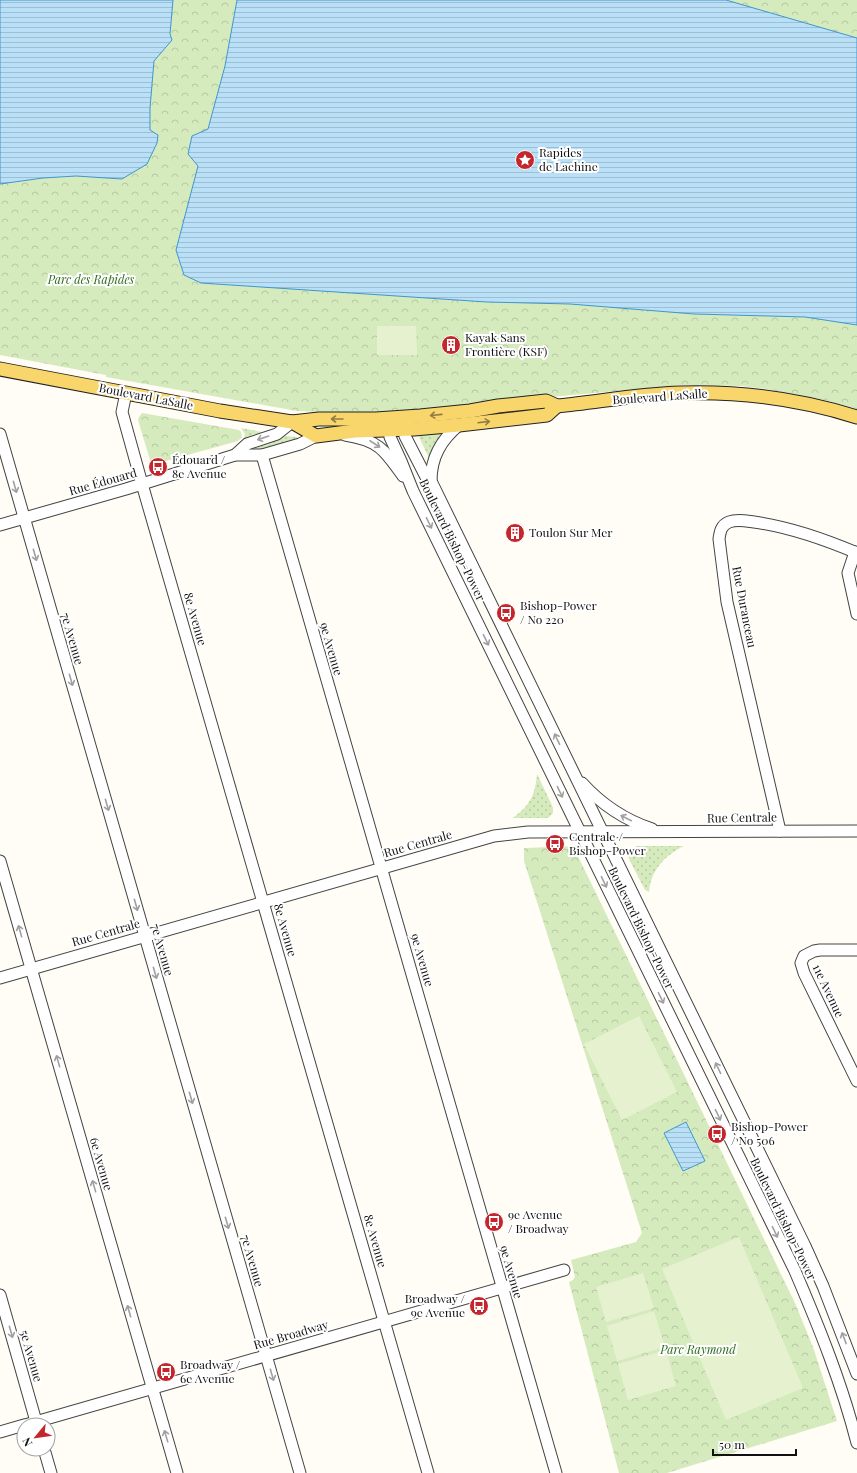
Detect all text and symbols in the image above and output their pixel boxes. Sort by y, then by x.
place label: Rapides de Lachine [539,144,598,174]
place icon: Rapides de Lachine [514,149,536,171]
park label: Parc des Rapides [47,271,135,287]
place label: Kayak Sans Frontière (KSF) [465,329,547,359]
building icon: Kayak Sans Frontière (KSF) [440,334,462,356]
street label: Boulevard LaSalle [98,379,195,413]
street label: Boulevard LaSalle [612,385,708,407]
one-way arrow [430,411,443,419]
one-way arrow [331,415,344,423]
one-way arrow [477,418,490,426]
one-way arrow [258,435,270,443]
one-way arrow [369,440,380,448]
place label: Édouard / 8e Avenue [172,451,227,481]
bus stop icon: Édouard / 8e Avenue [147,456,169,478]
street label: Rue Édouard [67,464,138,498]
street label: Boulevard Bishop-Power [416,476,490,604]
one-way arrow [12,480,19,493]
one-way arrow [425,517,433,529]
building icon: Toulon Sur Mer [504,522,526,544]
place label: Toulon Sur Mer [529,524,613,540]
one-way arrow [32,549,39,562]
street label: Rue Duranceau [729,565,761,649]
street label: 8e Avenue [181,590,211,647]
place label: Bishop-Power / No 220 [520,597,597,627]
bus stop icon: Bishop-Power / No 220 [495,602,517,624]
street label: 7e Avenue [58,611,88,666]
street label: 9e Avenue [317,620,347,677]
one-way arrow [483,634,490,646]
one-way arrow [68,674,75,687]
one-way arrow [553,733,560,745]
one-way arrow [557,786,564,798]
one-way arrow [104,799,111,812]
street label: Rue Centrale [707,808,777,826]
one-way arrow [621,814,633,821]
street label: Rue Centrale [382,826,454,860]
place label: Centrale / Bishop-Power [569,828,646,858]
bus stop icon: Centrale / Bishop-Power [544,833,566,855]
street label: Boulevard Bishop-Power [605,864,679,992]
one-way arrow [601,875,608,887]
one-way arrow [133,899,140,912]
street label: 8e Avenue [271,901,301,958]
street label: Rue Centrale [70,915,142,949]
street label: 7e Avenue [148,922,178,977]
one-way arrow [16,925,23,938]
street label: 9e Avenue [408,931,438,988]
street label: 11e Avenue [810,961,848,1020]
one-way arrow [152,966,159,979]
one-way arrow [658,992,665,1004]
one-way arrow [54,1055,61,1068]
one-way arrow [714,1062,721,1074]
one-way arrow [188,1091,195,1104]
one-way arrow [715,1109,722,1121]
place label: Bishop-Power / No 506 [731,1118,808,1148]
bus stop icon: Bishop-Power / No 506 [706,1123,728,1145]
street label: 6e Avenue [87,1135,117,1192]
street label: Boulevard Bishop-Power [747,1155,821,1283]
one-way arrow [90,1179,97,1192]
place label: 9e Avenue / Broadway [508,1206,569,1236]
bus stop icon: 9e Avenue / Broadway [483,1211,505,1233]
street label: 8e Avenue [361,1212,391,1269]
one-way arrow [224,1216,232,1229]
one-way arrow [772,1226,779,1238]
street label: 7e Avenue [238,1233,268,1288]
street label: 9e Avenue [497,1243,527,1300]
place label: Broadway / 9e Avenue [405,1290,466,1320]
bus stop icon: Broadway / 9e Avenue [468,1295,490,1317]
one-way arrow [125,1304,133,1317]
street label: Rue Broadway [252,1316,330,1352]
one-way arrow [8,1326,15,1339]
street label: 5e Avenue [17,1328,47,1384]
one-way arrow [839,1332,847,1344]
park label: Parc Raymond [659,1341,736,1357]
place label: Broadway / 6e Avenue [180,1356,241,1386]
bus stop icon: Broadway / 6e Avenue [155,1361,177,1383]
one-way arrow [268,1368,276,1381]
north arrow [16,1417,56,1457]
one-way arrow [162,1429,169,1442]
scale bar [713,1431,796,1457]
text: N [18,1435,35,1449]
text: 50 m [719,1436,745,1452]

